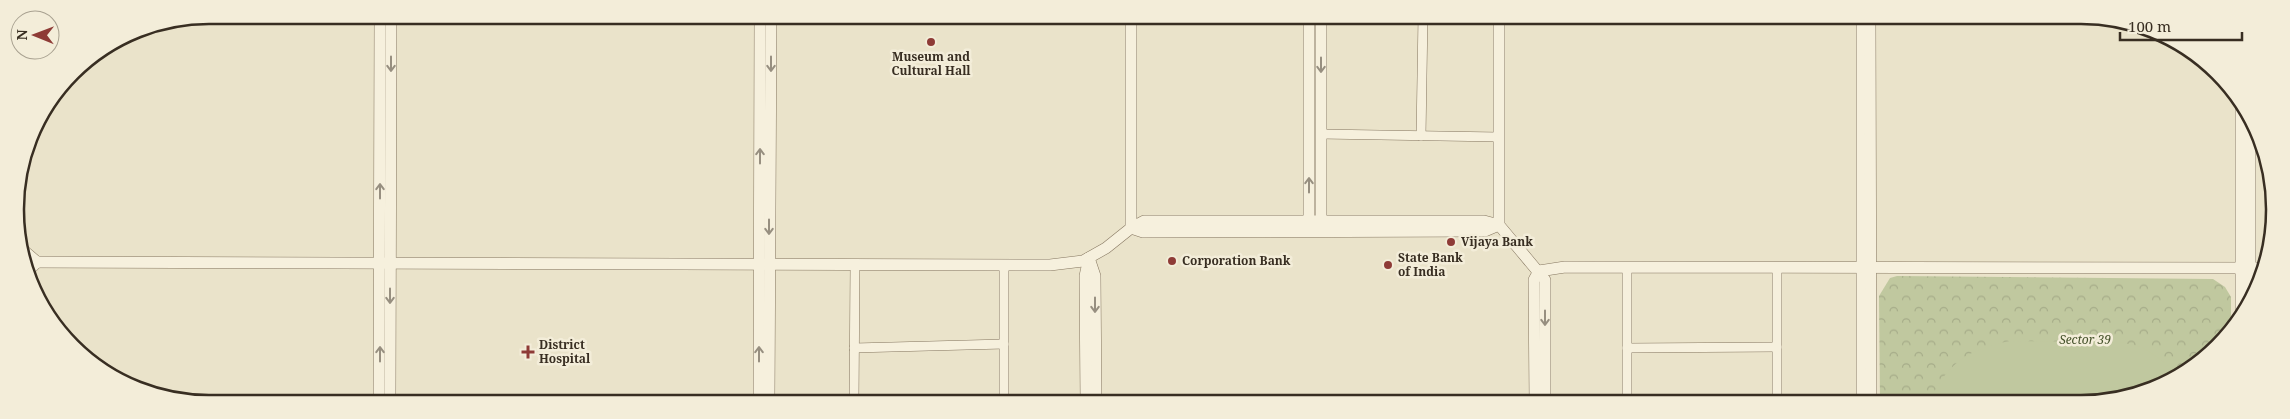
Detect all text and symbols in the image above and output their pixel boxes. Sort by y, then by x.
north arrow [10,10,60,60]
scale bar [2120,10,2242,42]
text: 100 m [2128,16,2171,36]
text: N [12,29,31,40]
marker: Museum and Cultural Hall [925,36,937,48]
place label: Museum and Cultural Hall [891,48,971,79]
one-way arrow [386,56,396,72]
one-way arrow [766,56,776,72]
one-way arrow [1316,56,1326,72]
one-way arrow [755,149,765,165]
one-way arrow [1304,177,1314,194]
one-way arrow [375,183,385,200]
one-way arrow [765,218,774,234]
place label: Vijaya Bank [1461,233,1533,250]
marker: Vijaya Bank [1445,236,1457,248]
place label: State Bank of India [1398,249,1463,280]
place label: Corporation Bank [1182,252,1291,269]
marker: Corporation Bank [1166,255,1178,267]
marker: State Bank of India [1382,259,1394,271]
one-way arrow [385,288,395,304]
one-way arrow [1090,297,1100,313]
one-way arrow [1540,310,1550,326]
park label: Sector 39 [2059,331,2111,348]
place label: District Hospital [539,336,591,367]
marker: District Hospital [521,345,535,359]
one-way arrow [375,346,385,362]
one-way arrow [754,346,764,362]

